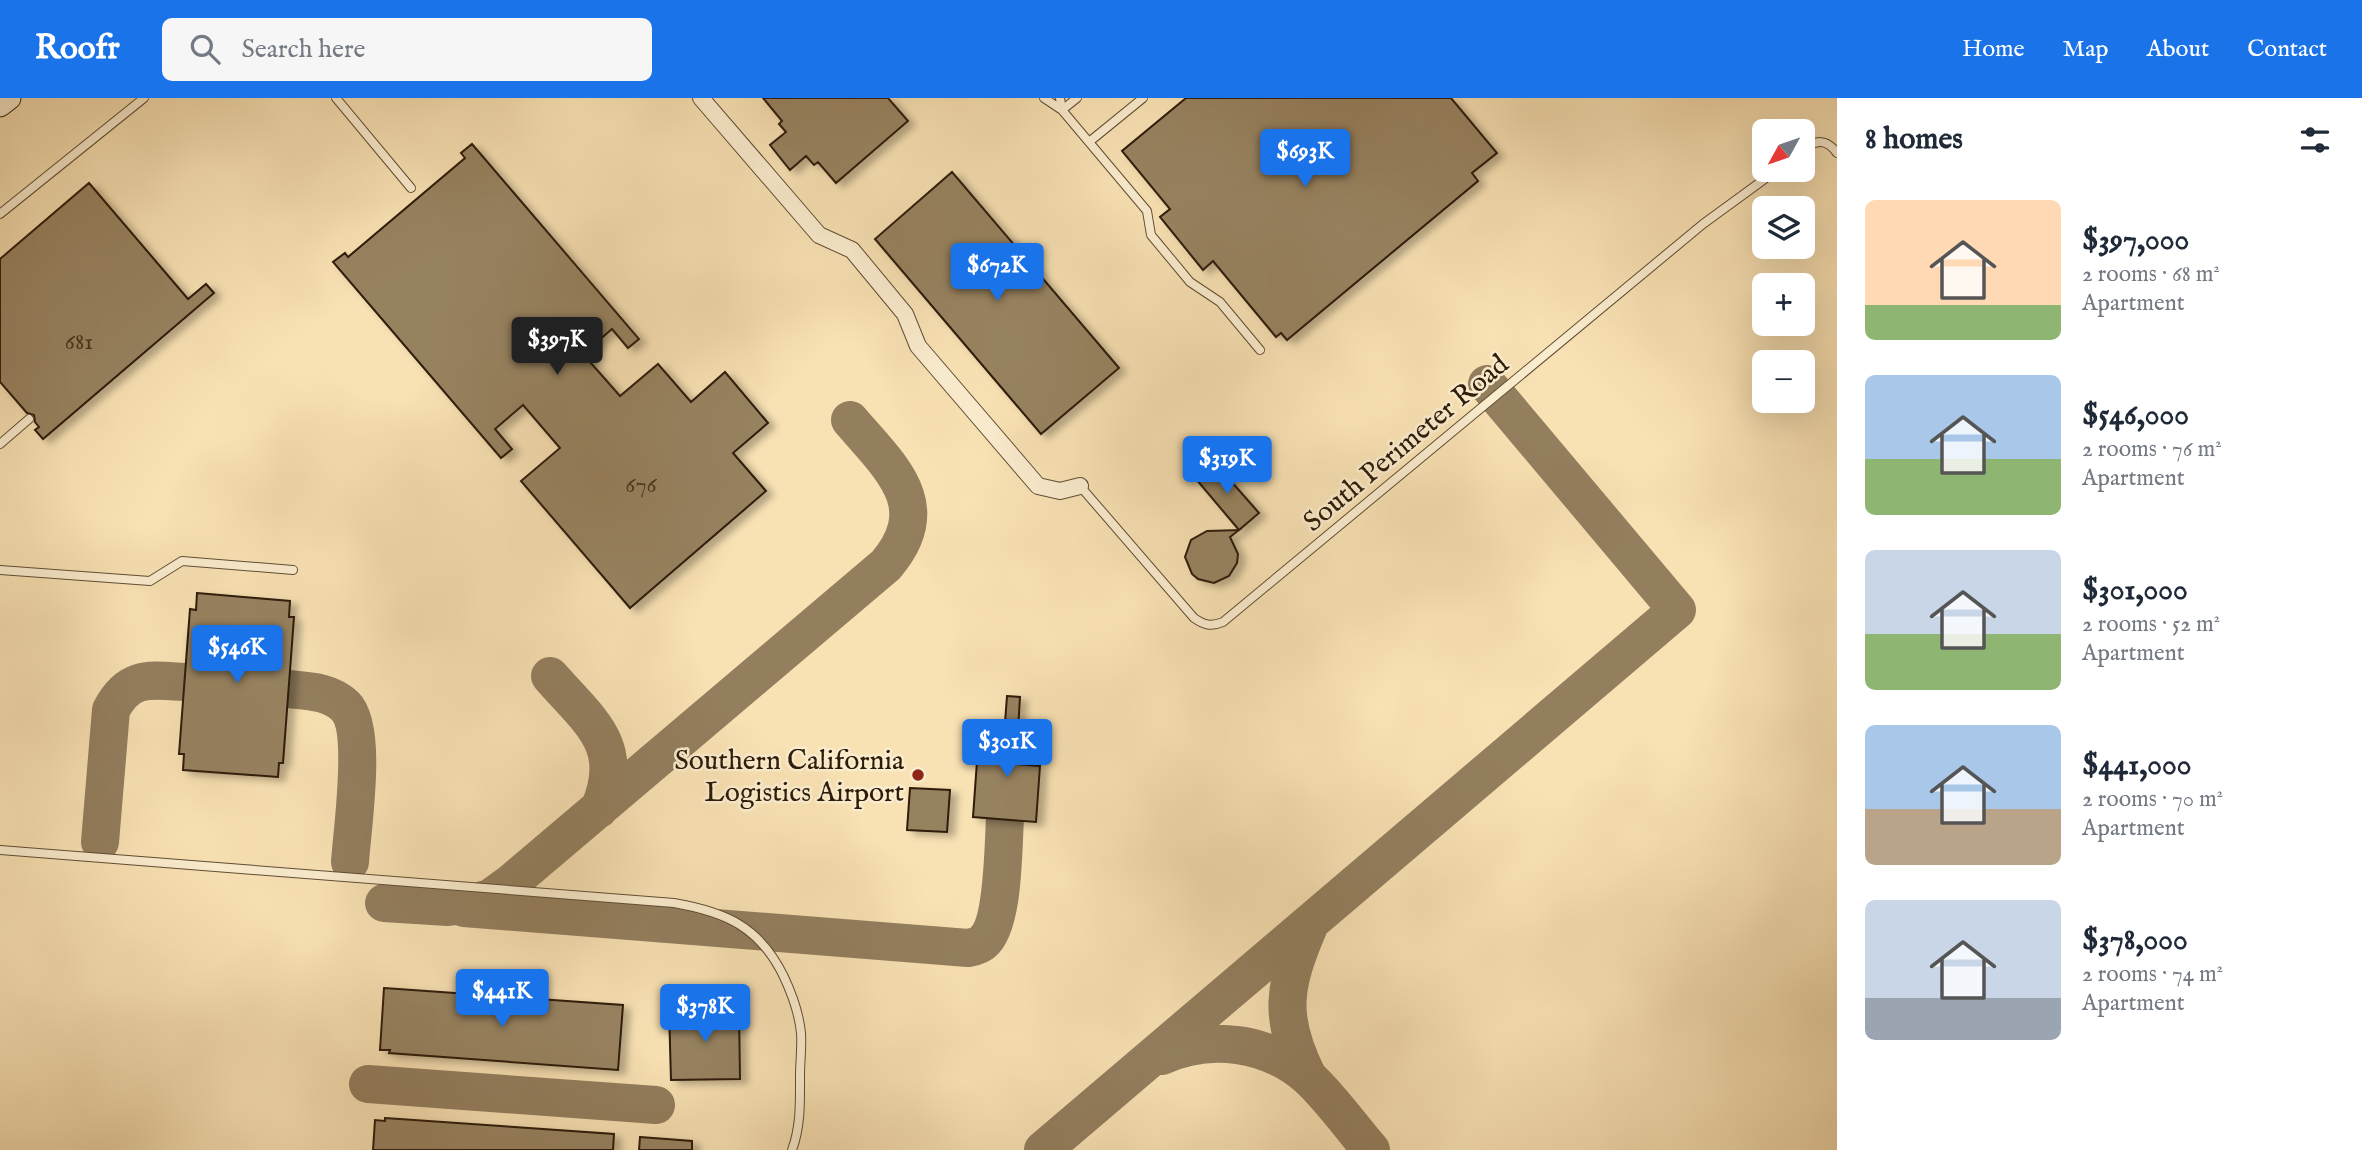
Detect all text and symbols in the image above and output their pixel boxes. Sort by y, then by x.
search box [162,18,652,81]
text: Roofr [35,28,120,70]
icon: search [186,30,224,68]
text: Search here [242,33,365,66]
text: Home [1962,34,2025,65]
text: Map [2063,34,2109,65]
text: About [2147,34,2209,65]
text: Contact [2247,34,2327,65]
north arrow [1752,119,1815,182]
map controls [1752,119,1815,413]
text: 8 homes [1865,121,1963,159]
icon: filters [2296,121,2334,159]
pin: $693K [1256,130,1354,189]
text: $693K [1276,137,1334,166]
button: layers [1752,196,1815,259]
text: $397,000 [2082,222,2189,260]
icon: home [1921,228,2005,312]
pin: $672K [948,244,1046,303]
text: $672K [967,251,1027,280]
text: 2 rooms · 68 m² [2082,260,2220,289]
button: + [1752,273,1815,336]
text: Apartment [2082,289,2185,318]
pin: $397K [508,317,606,377]
text: $397K [528,325,586,354]
house number: 681 [65,327,93,358]
street label: South Perimeter Road [1297,348,1517,540]
button: − [1752,350,1815,413]
text: $546,000 [2082,397,2189,435]
icon: home [1921,403,2005,487]
text: 2 rooms · 76 m² [2082,435,2222,464]
pin: $319K [1178,436,1276,496]
text: $319K [1199,444,1255,473]
text: Apartment [2082,464,2185,493]
house number: 676 [625,470,658,501]
text: $301,000 [2082,572,2188,610]
icon: home [1921,578,2005,662]
text: 2 rooms · 52 m² [2082,610,2220,639]
pin: $546K [188,626,286,685]
text: $546K [208,633,266,662]
text: Apartment [2082,639,2185,668]
pin: $301K [958,720,1056,779]
text: $301K [978,727,1036,756]
place label: Southern California Logistics Airport [674,744,905,811]
text: $441,000 [2082,747,2191,785]
icon: home [1921,753,2005,837]
marker: Southern California Logistics Airport [910,767,926,783]
text: 2 rooms · 70 m² [2082,785,2223,814]
text: Apartment [2082,814,2185,843]
text: $378,000 [2082,922,2188,960]
icon: home [1921,928,2005,1012]
text: 2 rooms · 74 m² [2082,960,2223,989]
pin: $441K [453,970,551,1029]
text: $441K [472,977,532,1006]
pin: $378K [656,984,754,1044]
text: Apartment [2082,989,2185,1018]
text: $378K [676,992,734,1021]

